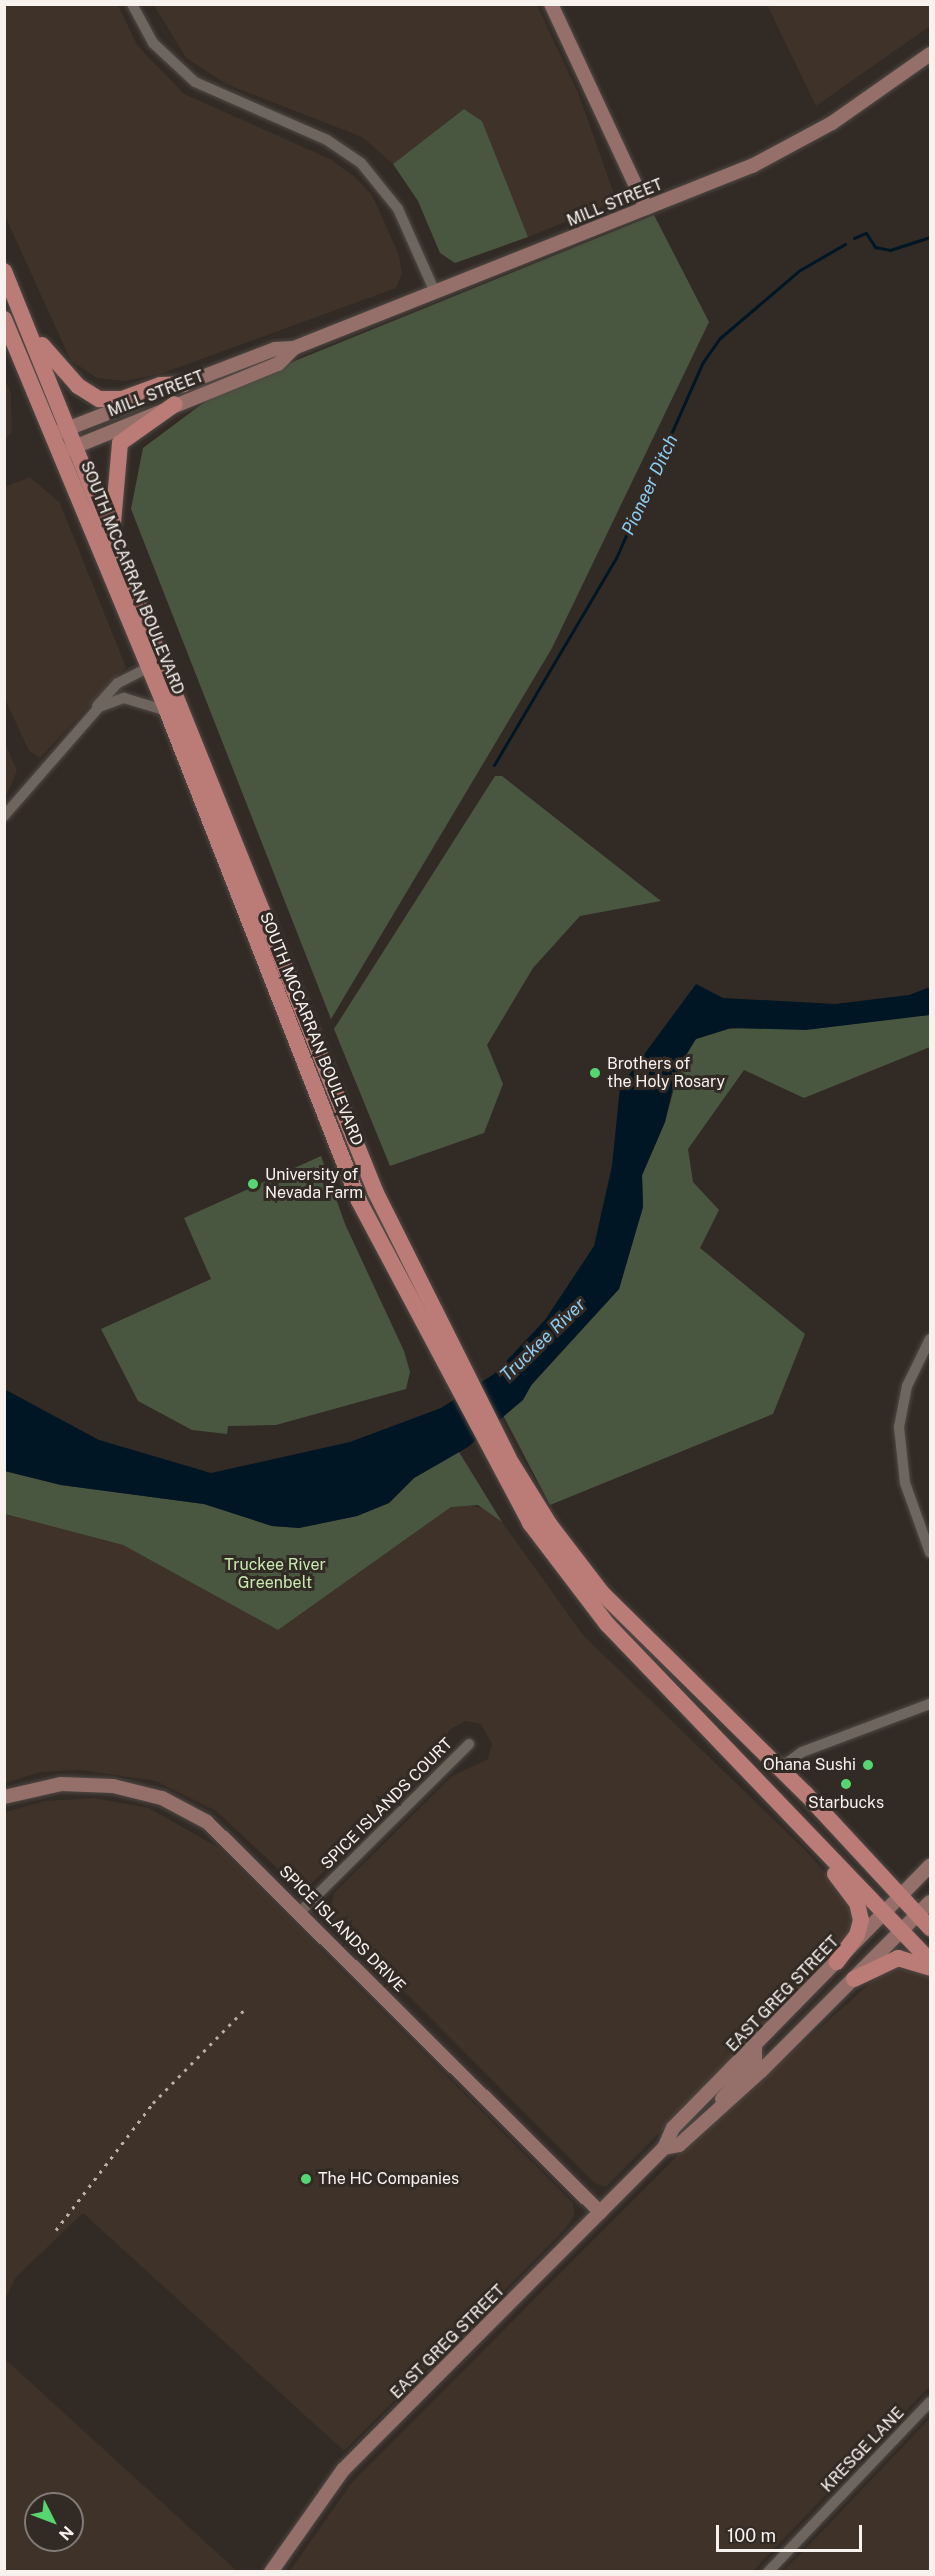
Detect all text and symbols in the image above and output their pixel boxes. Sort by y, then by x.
street label: MILL STREET [564,175,666,231]
street label: MILL STREET [105,367,207,421]
water label: Pioneer Ditch [617,431,683,539]
street label: SOUTH MCCARRAN BOULEVARD [76,458,188,698]
street label: SOUTH MCCARRAN BOULEVARD [255,909,367,1149]
place label: Brothers of the Holy Rosary [607,1054,725,1092]
marker: Brothers of the Holy Rosary [588,1066,602,1080]
place label: University of Nevada Farm [265,1165,363,1203]
marker: University of Nevada Farm [246,1177,260,1191]
water label: Truckee River [496,1294,590,1386]
park label: Truckee River Greenbelt [224,1555,326,1593]
street label: SPICE ISLANDS COURT [317,1734,457,1874]
place label: Ohana Sushi [763,1755,856,1775]
marker: Ohana Sushi [861,1758,875,1772]
marker: Starbucks [839,1777,853,1791]
place label: Starbucks [808,1793,884,1813]
street label: SPICE ISLANDS DRIVE [275,1862,409,1996]
street label: EAST GREG STREET [723,1932,843,2056]
place label: The HC Companies [318,2169,459,2189]
marker: The HC Companies [299,2172,313,2186]
street label: EAST GREG STREET [387,2281,509,2403]
street label: KRESGE LANE [818,2404,908,2496]
north arrow [24,2492,84,2552]
scale bar [719,2513,864,2551]
text: N [55,2522,78,2544]
text: 100 m [727,2525,776,2546]

